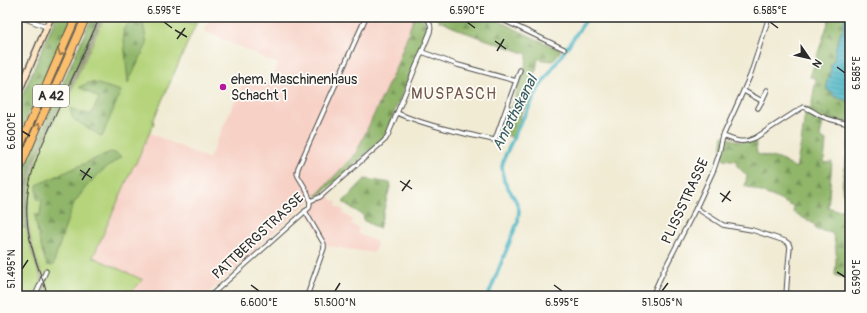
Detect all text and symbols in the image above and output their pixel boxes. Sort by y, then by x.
text: 6.595°E [147,5,181,17]
text: 6.590°E [450,5,485,17]
text: 6.585°E [753,5,787,17]
north arrow [789,38,829,78]
one-way arrow [58,48,66,56]
text: 6.585°E [851,56,863,90]
text: N [809,57,824,70]
place label: ehem. Maschinenhaus Schacht 1 [231,71,358,104]
water label: Anrathskanal [488,71,543,154]
marker: ehem. Maschinenhaus Schacht 1 [218,82,228,92]
district label: MUSPASCH [411,84,497,104]
road number: A 42 [33,85,69,107]
text: 6.600°E [6,112,18,150]
one-way arrow [33,122,41,130]
street label: PLISSSTRASSE [658,155,712,247]
street label: PATTBERGSTRASSE [209,189,307,283]
text: 51.495°N [6,249,18,289]
text: 6.590°E [851,260,863,295]
text: 6.600°E [240,297,278,309]
text: 51.500°N [314,297,356,309]
text: 6.595°E [545,297,579,309]
text: 51.505°N [642,297,682,309]

